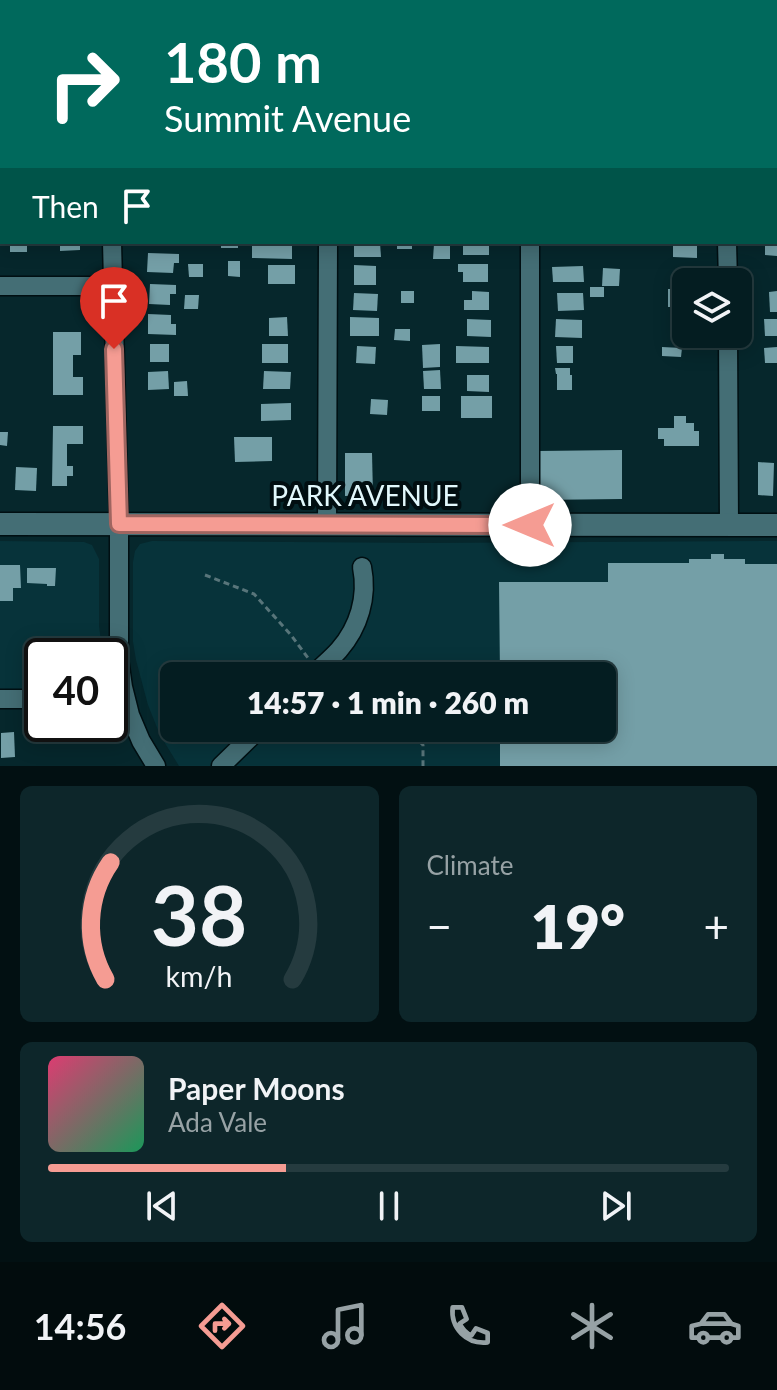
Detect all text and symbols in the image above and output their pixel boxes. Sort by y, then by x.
text: 180 m [164,28,322,95]
icon: right [32,32,136,136]
text: Summit Avenue [164,96,411,140]
icon: arrive [115,184,159,228]
text: Then [32,188,99,224]
pin [80,267,148,349]
map controls [672,268,752,348]
button: layers [672,268,752,348]
icon: arrive [92,279,136,323]
street label: PARK AVENUE [271,478,459,512]
position arrow [488,483,572,567]
speed limit sign: 40 [24,638,128,742]
text: 14:57 · 1 min · 260 m [247,684,529,720]
text: Climate [427,849,513,881]
text: 38 [151,864,248,964]
text: 19° [530,890,625,962]
text: − [427,900,452,952]
text: + [703,900,729,952]
text: km/h [166,959,233,993]
text: Paper Moons [168,1070,345,1106]
text: Ada Vale [168,1106,267,1138]
icon: previous [140,1184,184,1228]
icon: pause [367,1184,411,1228]
icon: next [594,1184,638,1228]
icon: directions [194,1298,250,1354]
icon: music [317,1298,373,1354]
icon: phone [441,1298,497,1354]
icon: climate [564,1298,620,1354]
icon: car [687,1298,743,1354]
text: 14:56 [34,1304,126,1348]

